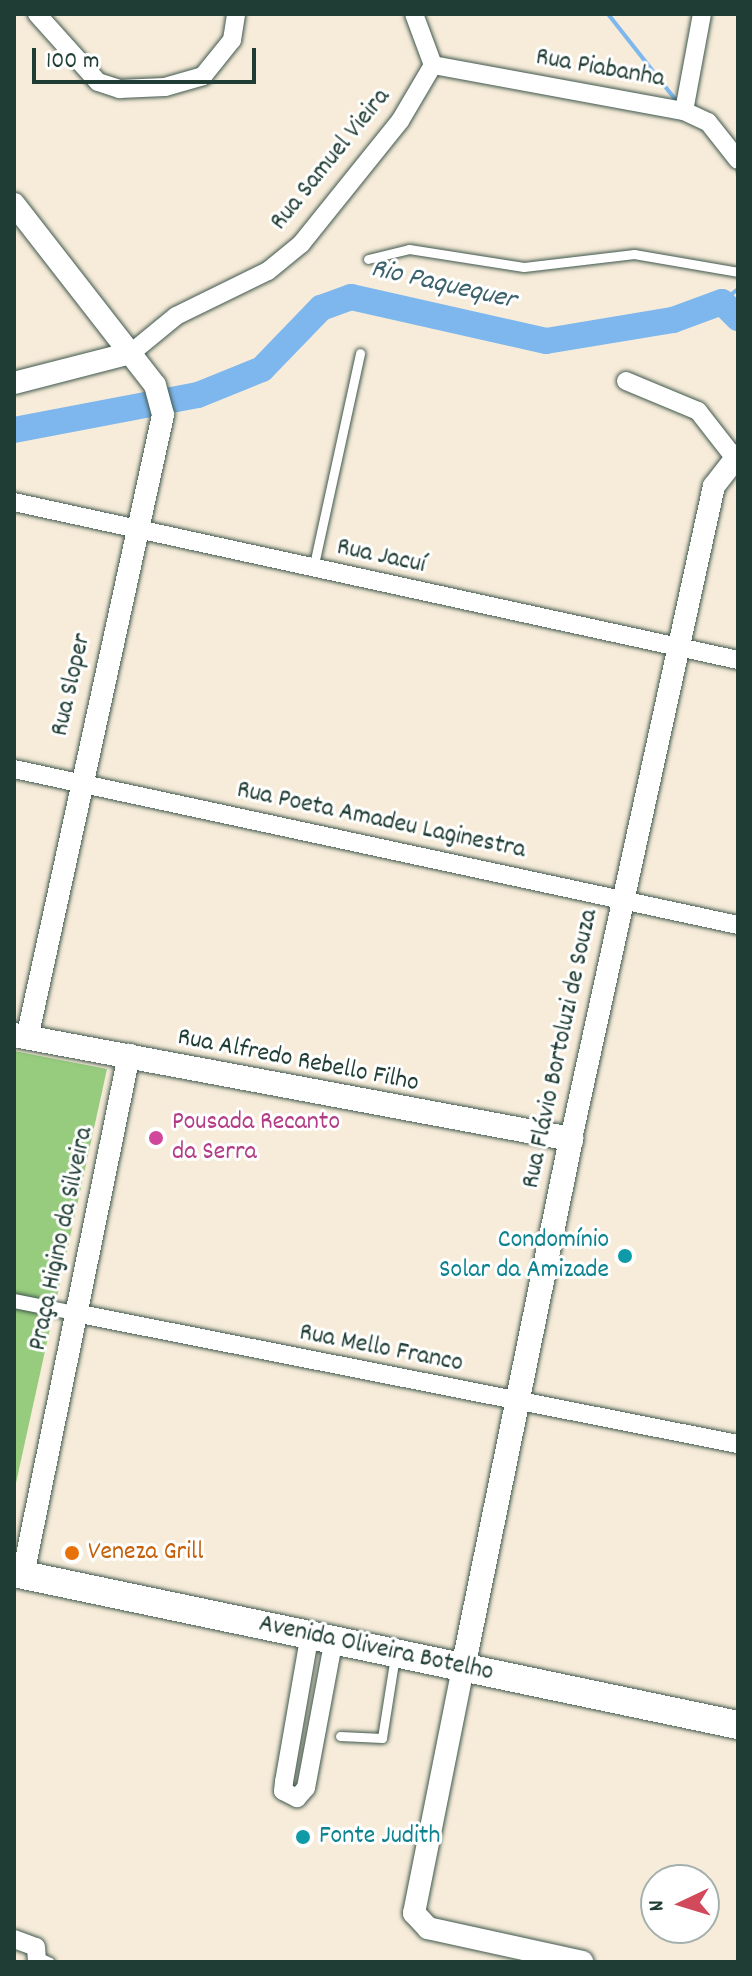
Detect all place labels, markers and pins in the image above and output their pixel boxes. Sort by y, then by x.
place label: Pousada Recanto da Serra [172,1107,340,1168]
marker: Pousada Recanto da Serra [147,1129,165,1147]
place label: Condomínio Solar da Amizade [439,1225,609,1286]
marker: Condomínio Solar da Amizade [616,1247,634,1265]
place label: Veneza Grill [88,1537,203,1569]
marker: Veneza Grill [63,1544,81,1562]
place label: Fonte Judith [319,1821,440,1853]
marker: Fonte Judith [294,1828,312,1846]

